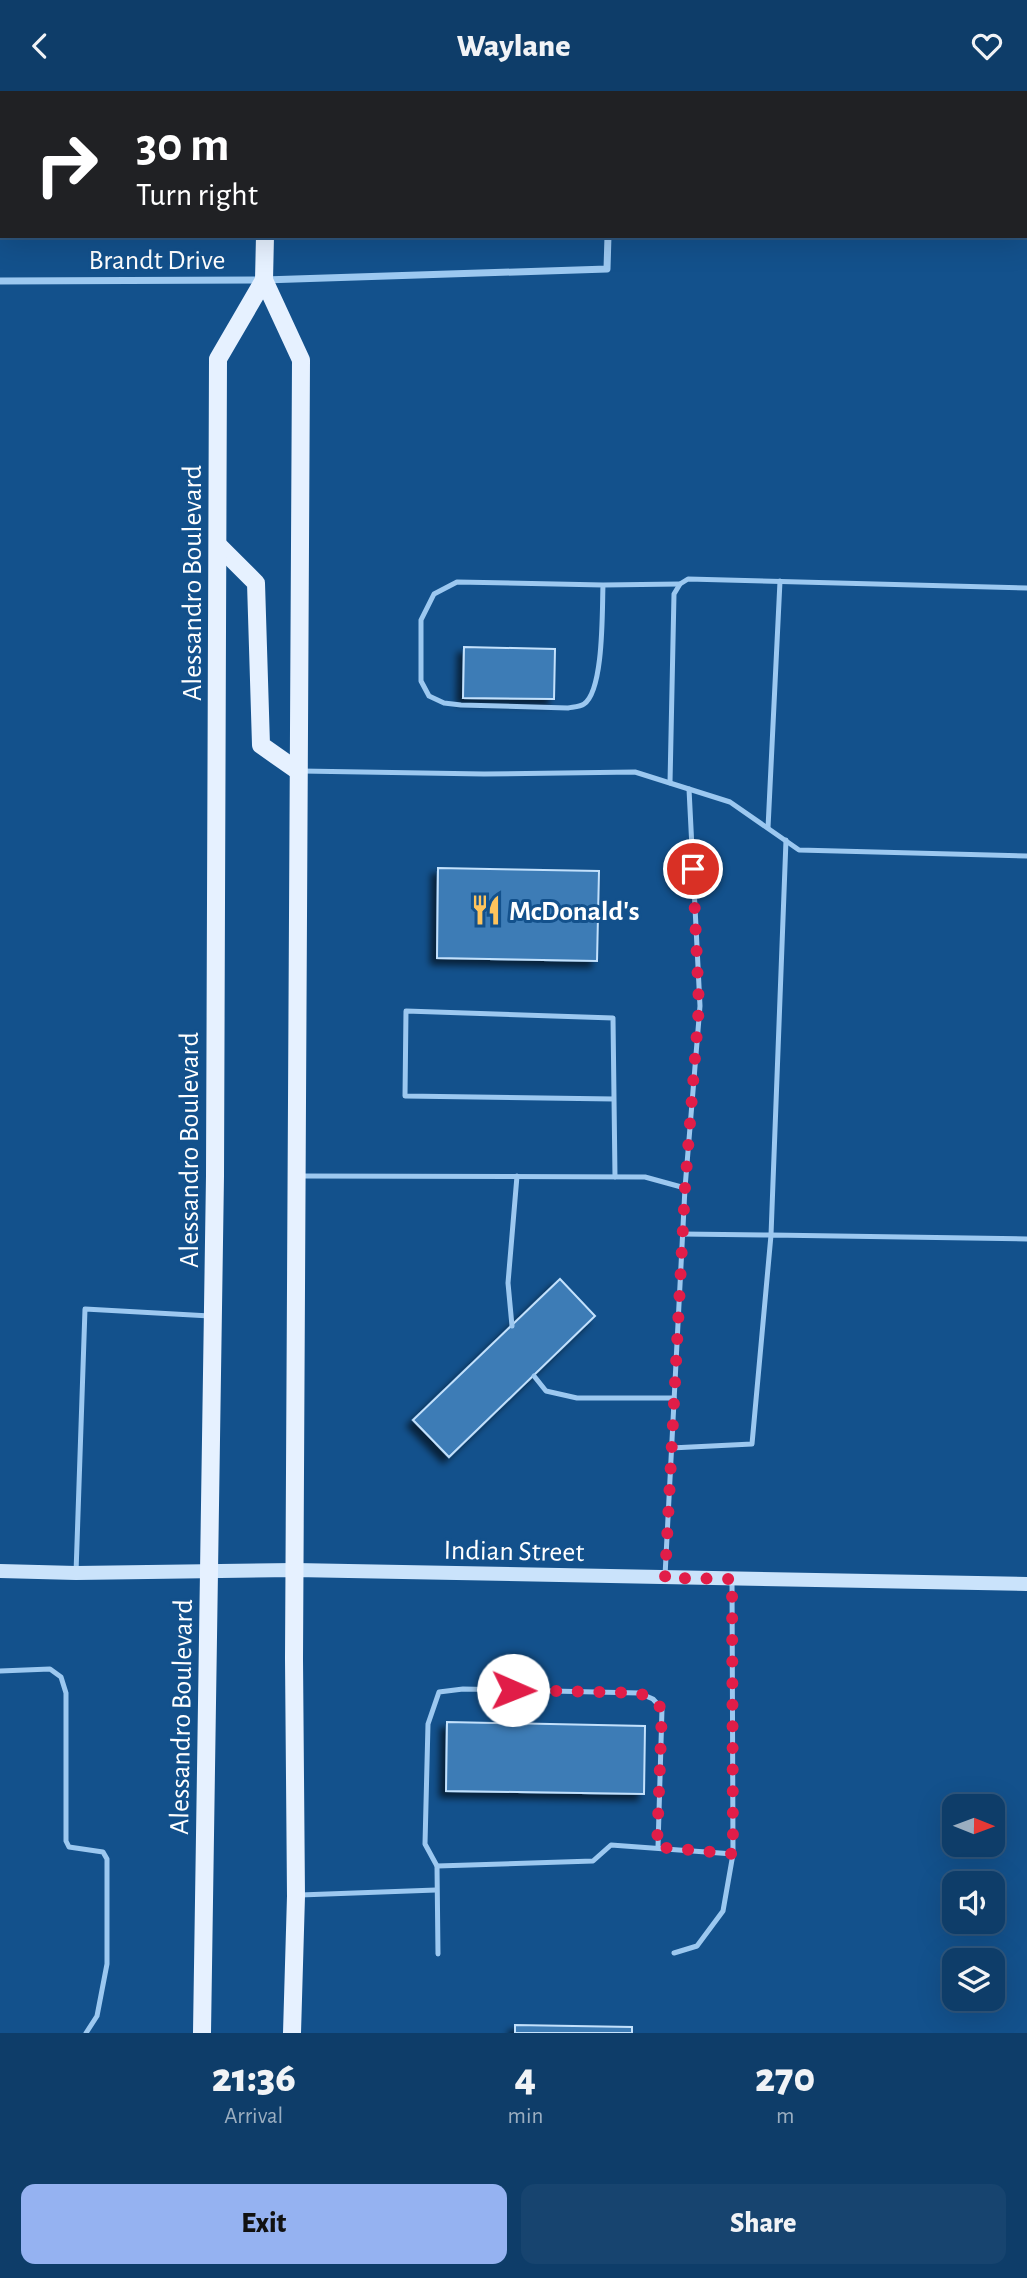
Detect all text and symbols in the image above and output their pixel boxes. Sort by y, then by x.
icon: back [21,27,59,65]
icon: heart [968,27,1006,65]
text: Waylane [457,30,570,62]
icon: right [21,119,112,210]
text: 30 m [136,121,230,170]
text: Turn right [136,179,258,211]
street label: Brandt Drive [89,247,225,275]
street label: Alessandro Boulevard [179,465,207,701]
pin [663,839,723,899]
icon: arrive [674,850,712,888]
restaurant icon: McDonald's [469,893,503,927]
place label: McDonald's [509,898,639,926]
street label: Alessandro Boulevard [176,1032,204,1268]
street label: Indian Street [443,1537,585,1567]
street label: Alessandro Boulevard [166,1599,198,1835]
position arrow [476,1653,550,1727]
north arrow [942,1794,1004,1857]
map controls [942,1794,1005,2011]
button: sound [942,1871,1005,1934]
button: layers [942,1948,1005,2011]
text: 21:36 [212,2057,296,2099]
text: 4 [515,2057,536,2099]
text: 270 [755,2057,815,2099]
text: Arrival [224,2105,283,2128]
text: min [507,2105,543,2128]
text: m [776,2105,794,2128]
button: Exit [21,2184,507,2264]
button: Share [521,2184,1006,2264]

